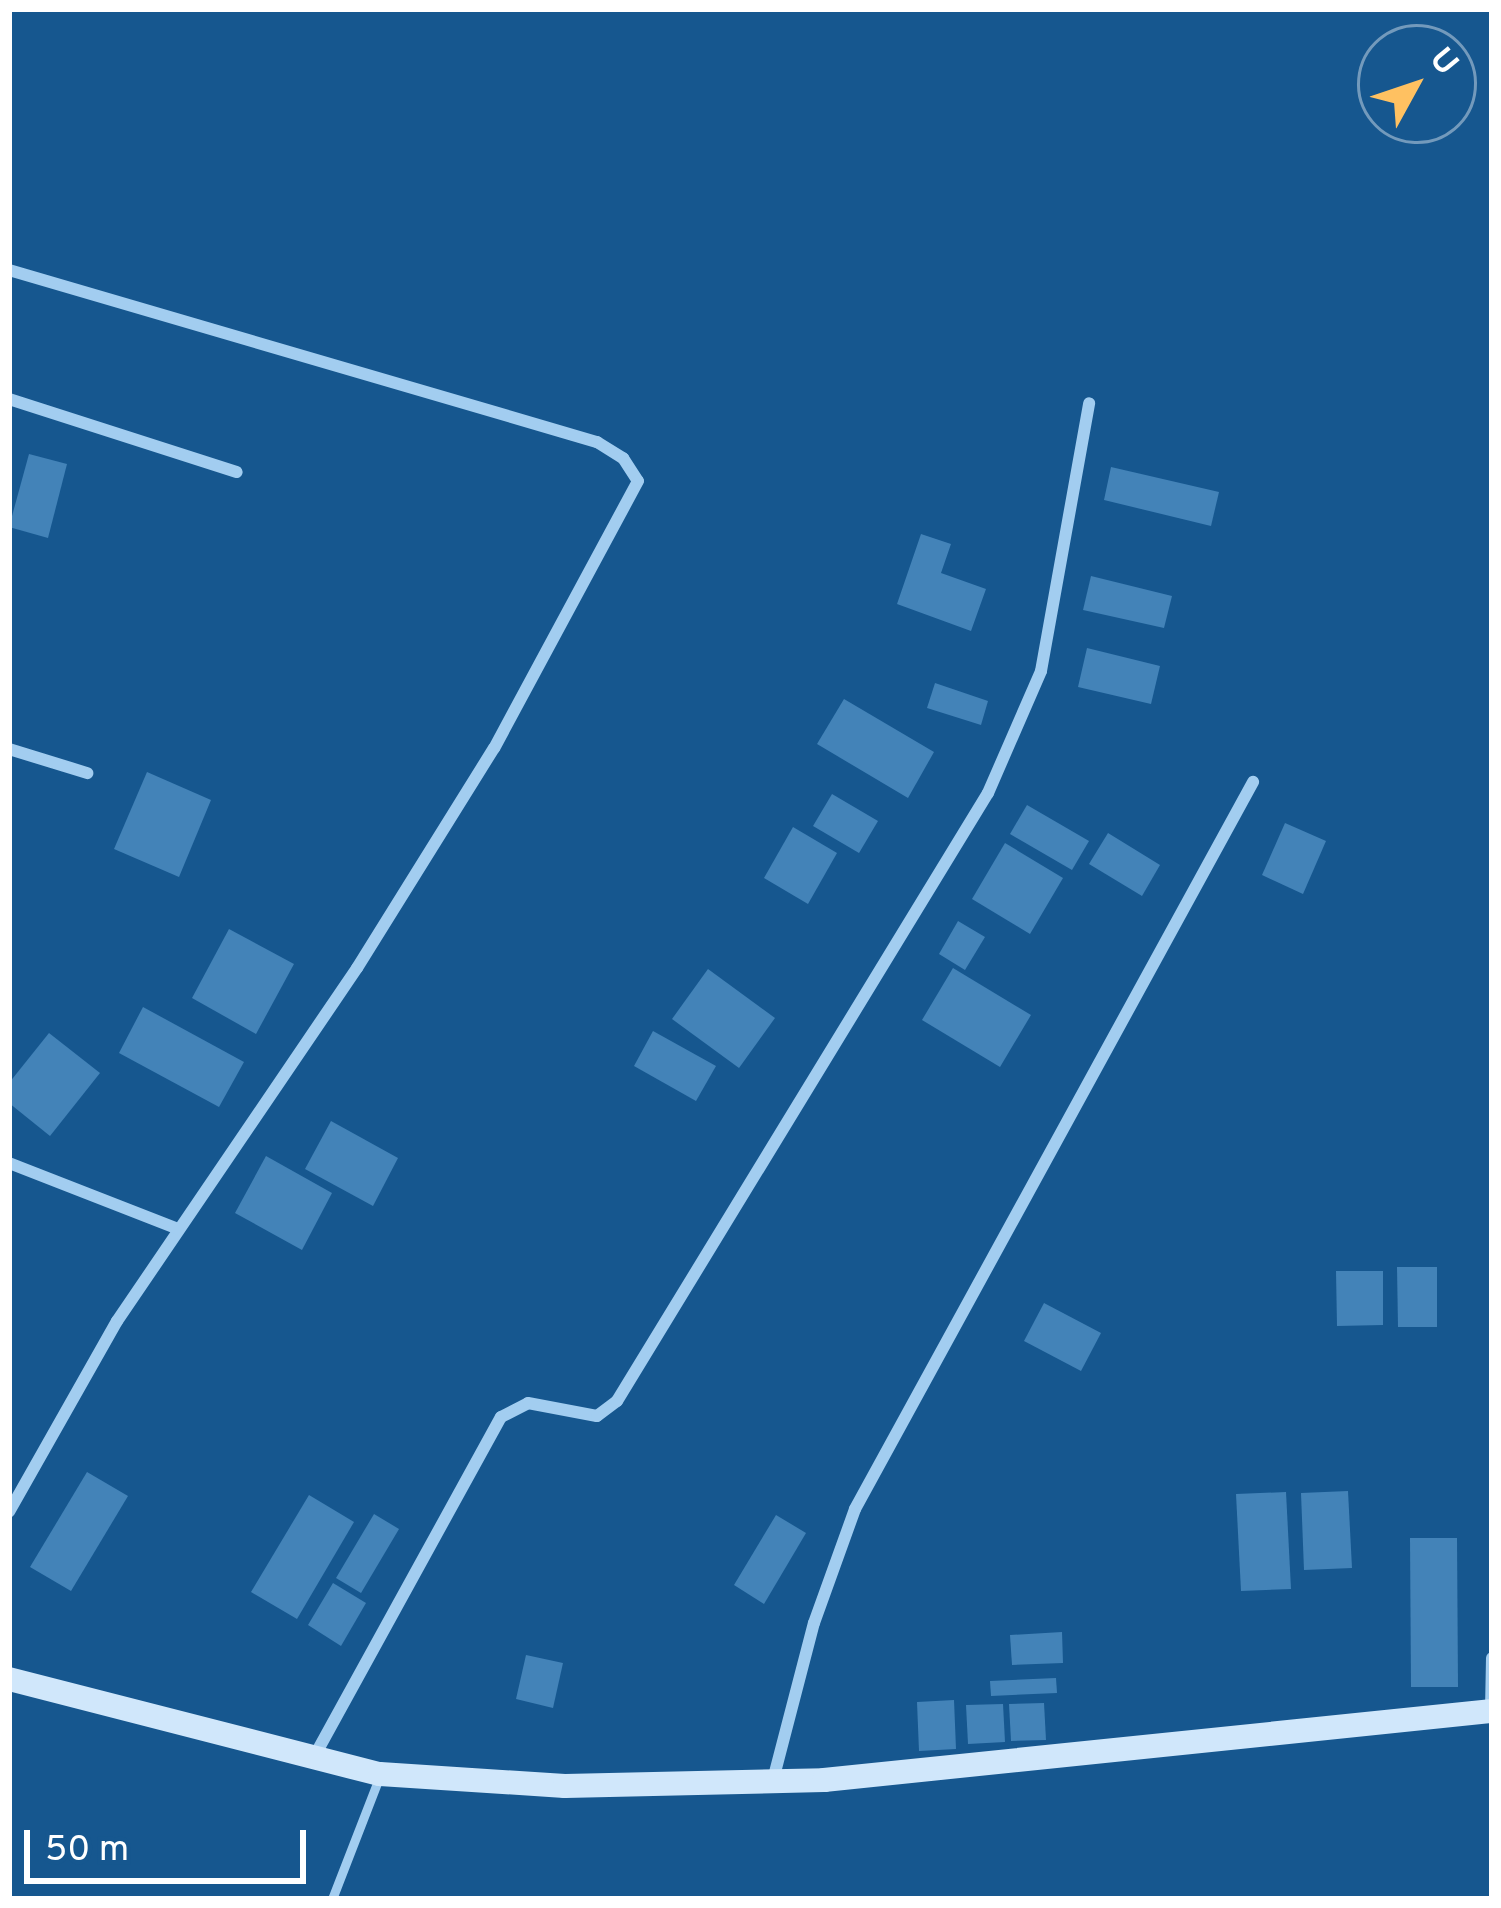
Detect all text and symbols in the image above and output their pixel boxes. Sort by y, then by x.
north arrow [1357,24,1477,144]
text: U [1419,40,1466,85]
scale bar [30,1806,312,1880]
text: 50 m [45,1828,129,1874]

